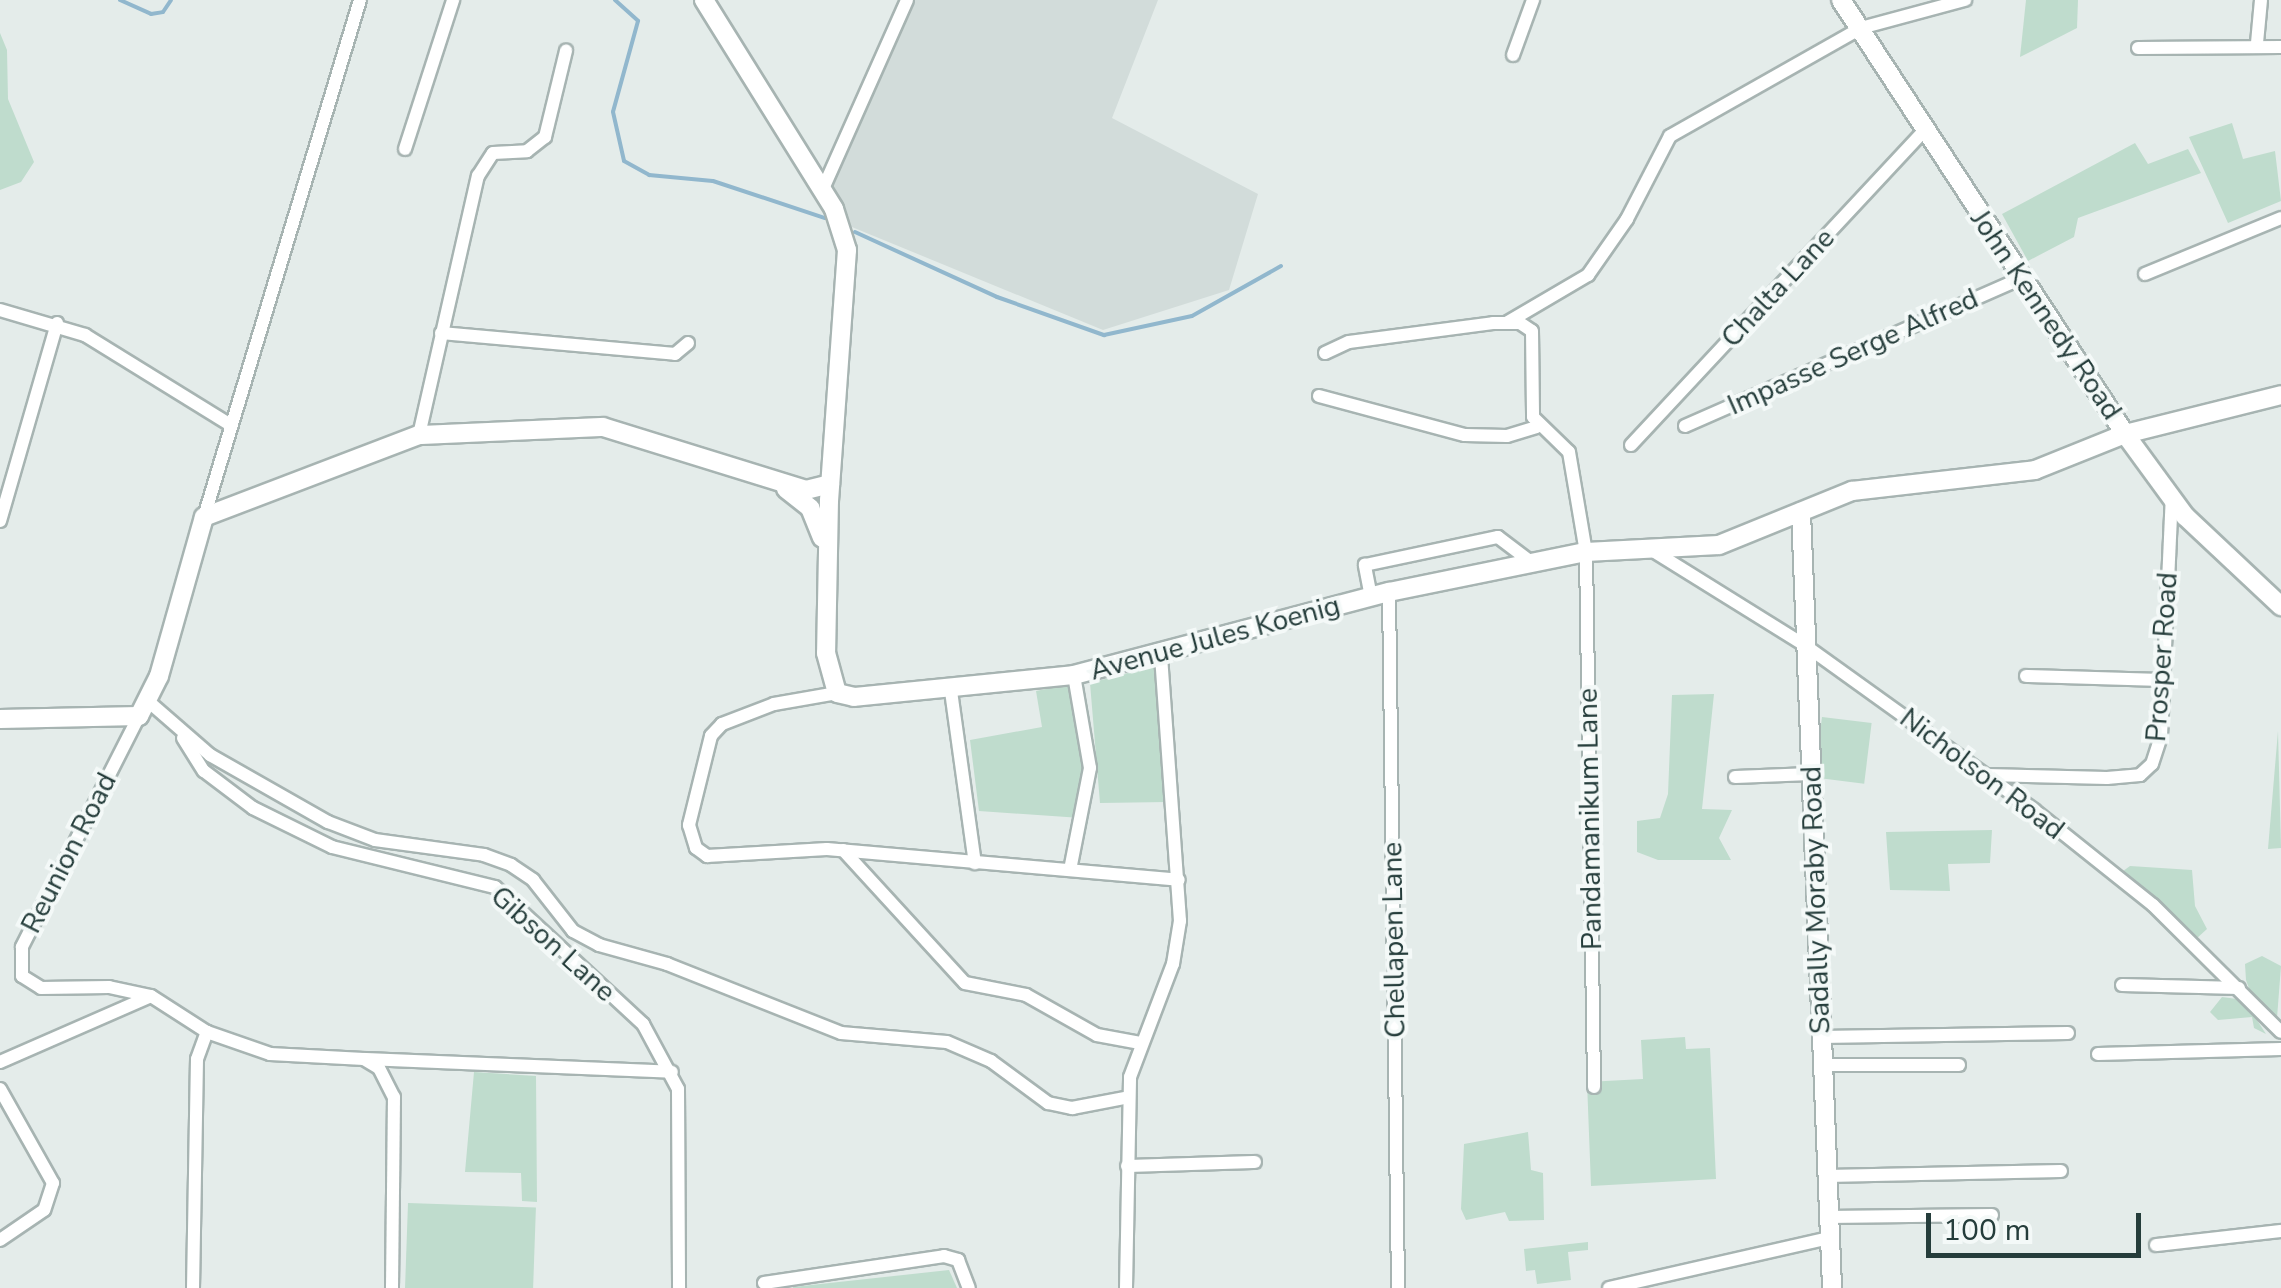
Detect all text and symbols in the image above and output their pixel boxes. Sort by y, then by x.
street label: John Kennedy Road [1963,204,2129,426]
street label: Chalta Lane [1714,222,1842,354]
street label: Impasse Serge Alfred [1723,282,1983,422]
street label: Prosper Road [2139,571,2185,743]
street label: Avenue Jules Koenig [1086,588,1344,688]
street label: Pandamanikum Lane [1571,688,1609,950]
street label: Nicholson Road [1893,701,2071,847]
street label: Sadally Moraby Road [1795,765,1837,1035]
street label: Reunion Road [14,767,124,939]
street label: Chellapen Lane [1375,842,1413,1038]
street label: Gibson Lane [484,879,622,1009]
scale bar [1931,1193,2146,1255]
text: 100 m [1943,1210,2030,1251]

